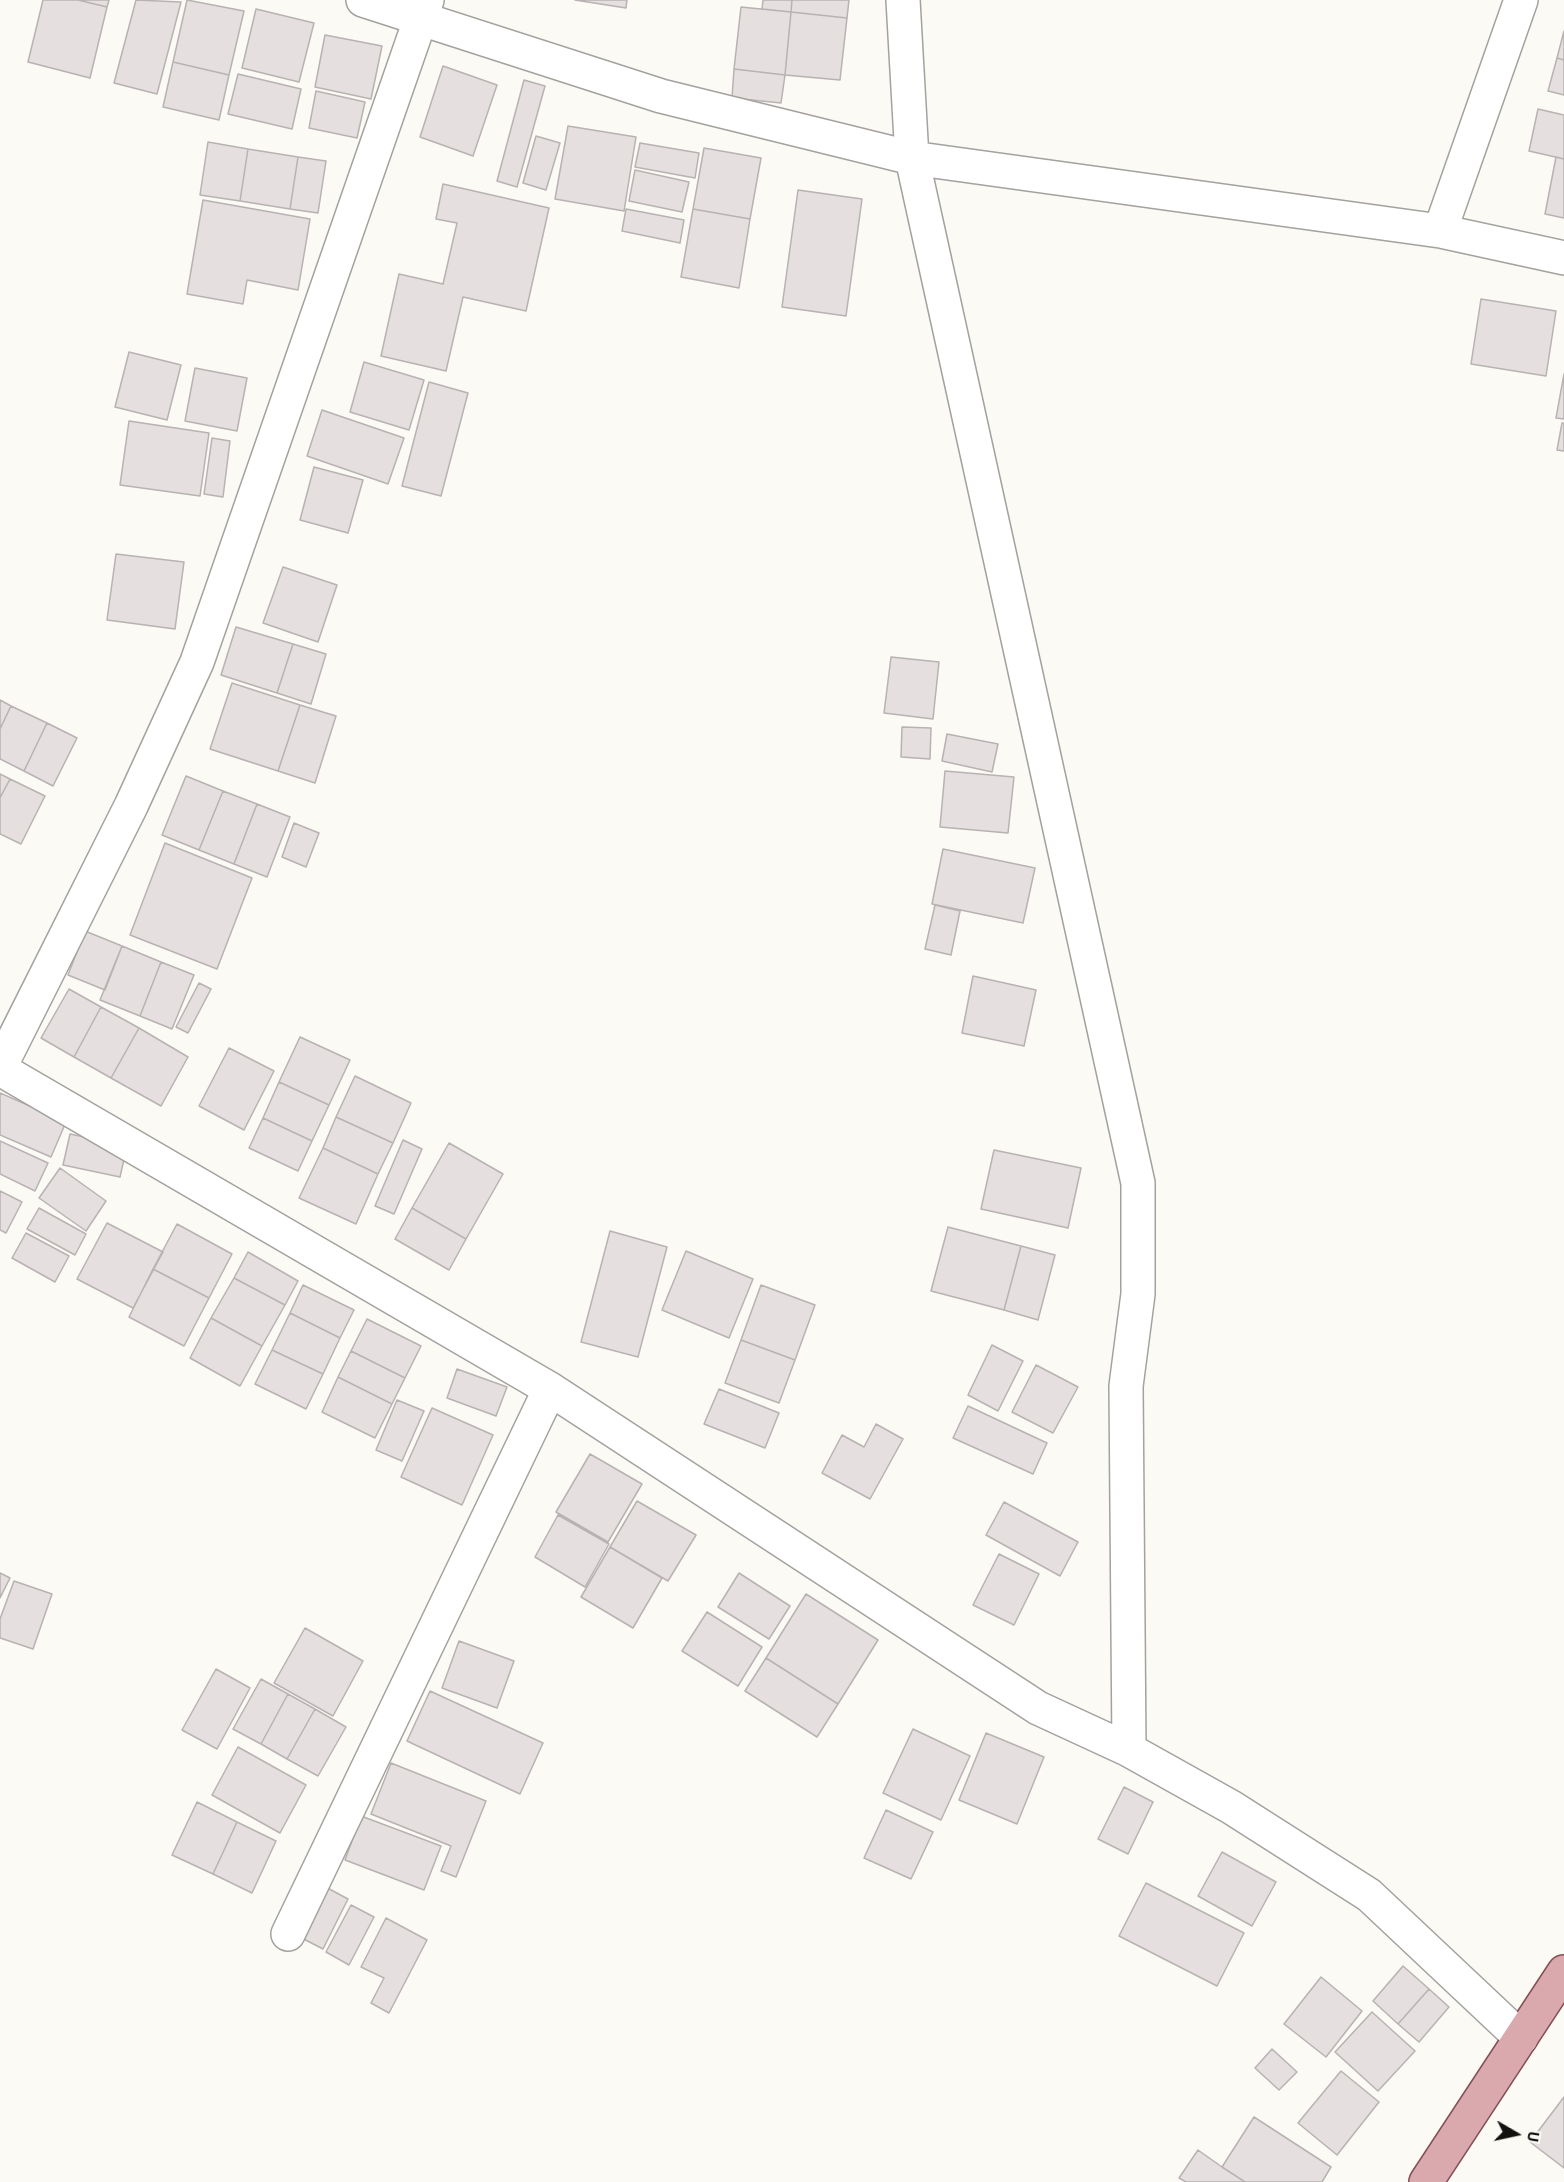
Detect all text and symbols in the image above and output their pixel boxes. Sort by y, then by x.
north arrow [1486,2104,1546,2164]
text: U [1521,2130,1546,2144]

